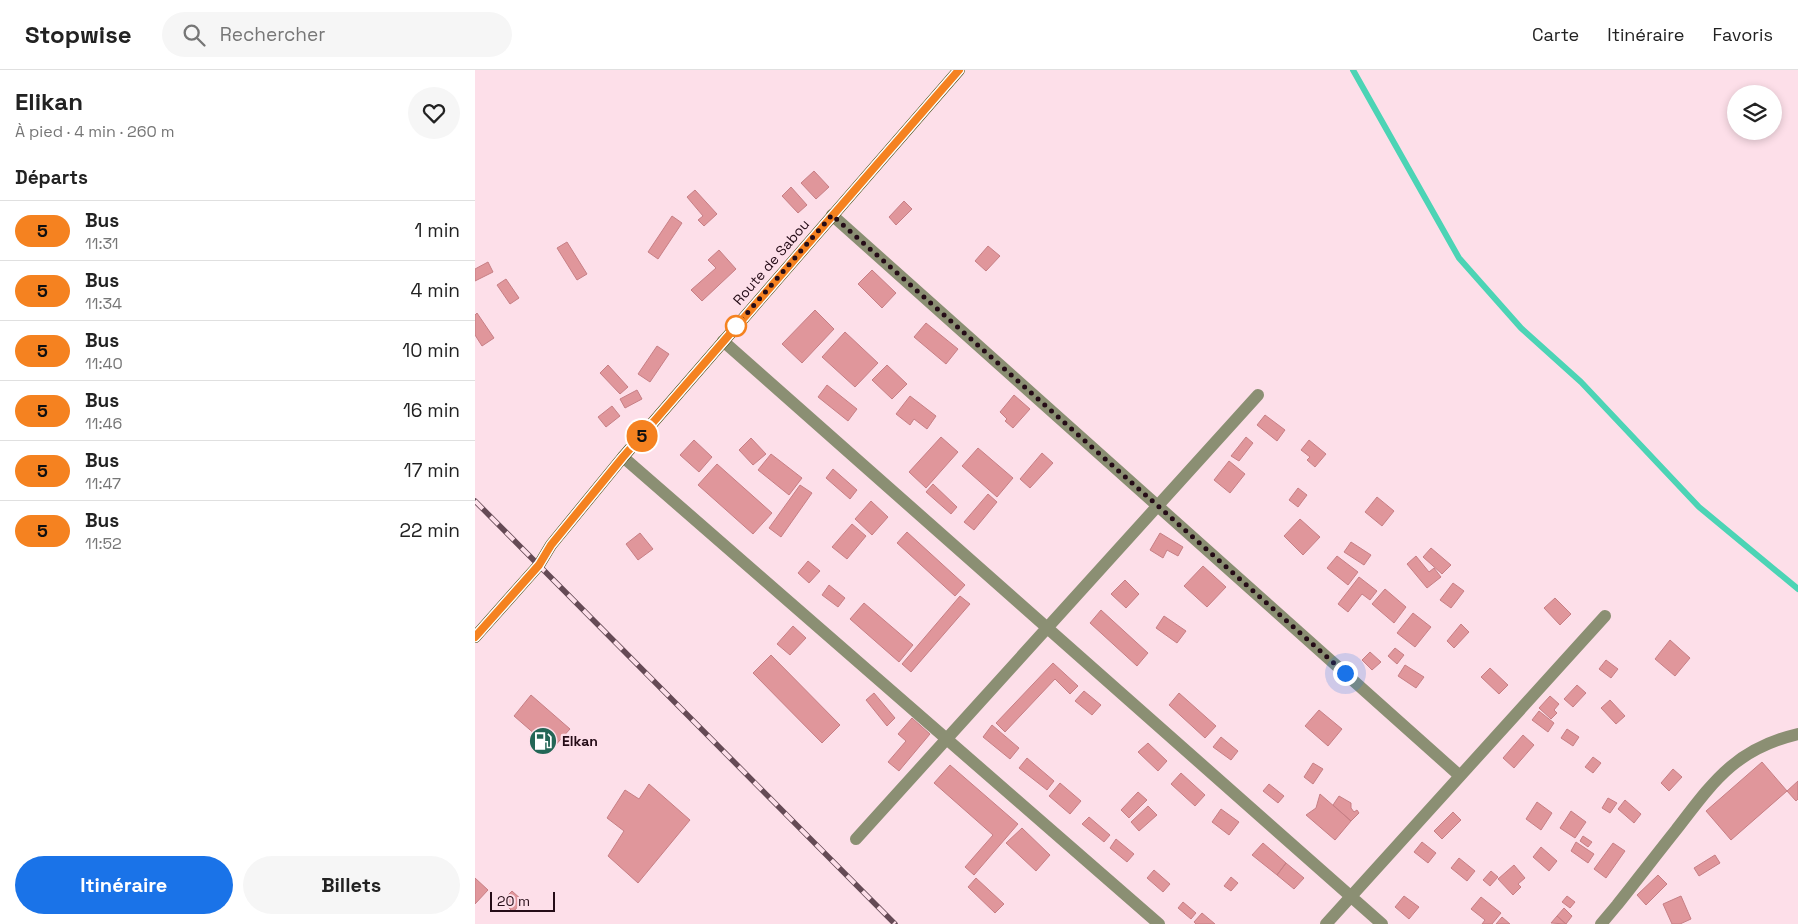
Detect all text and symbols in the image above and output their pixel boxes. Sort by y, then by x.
search box [162,12,512,57]
text: Stopwise [25,19,132,50]
icon: search [180,21,208,49]
text: Rechercher [220,22,325,47]
text: Carte [1532,23,1579,46]
text: Itinéraire [1607,23,1684,46]
text: Favoris [1712,23,1773,46]
map controls [1727,85,1782,140]
button: layers [1727,85,1782,140]
text: Elikan [15,86,83,117]
button: heart [408,87,460,139]
text: À pied · 4 min · 260 m [15,121,175,142]
text: Départs [15,165,88,190]
text: Bus [85,208,119,233]
street label: Route de Sabou [729,215,813,309]
text: 1 min [415,218,460,243]
text: 5 [37,219,48,242]
text: 11:31 [85,233,119,254]
text: Bus [85,268,119,293]
text: 4 min [411,278,460,303]
text: 5 [37,279,48,302]
text: 11:34 [85,293,122,314]
unlabelled marker [725,315,747,337]
text: Bus [85,328,119,353]
text: 10 min [402,338,460,363]
text: 5 [37,339,48,362]
text: 11:40 [85,353,123,374]
text: Bus [85,388,119,413]
text: 16 min [403,398,460,423]
text: 5 [37,399,48,422]
text: 11:46 [85,413,122,434]
line badge: 5 [626,420,658,452]
text: 5 [637,424,647,447]
text: Bus [85,448,119,473]
text: 17 min [404,458,460,483]
text: 5 [37,459,48,482]
text: 11:47 [85,473,121,494]
text: Bus [85,508,119,533]
text: 22 min [400,518,460,543]
text: 5 [37,519,48,542]
text: 11:52 [85,533,122,554]
your location [1333,661,1358,686]
fuel station icon: Elkan [528,726,558,756]
place label: Elkan [562,732,598,750]
button: Itinéraire [15,856,233,914]
button: Billets [243,856,460,914]
scale bar [490,889,555,912]
text: 20 m [497,892,530,910]

